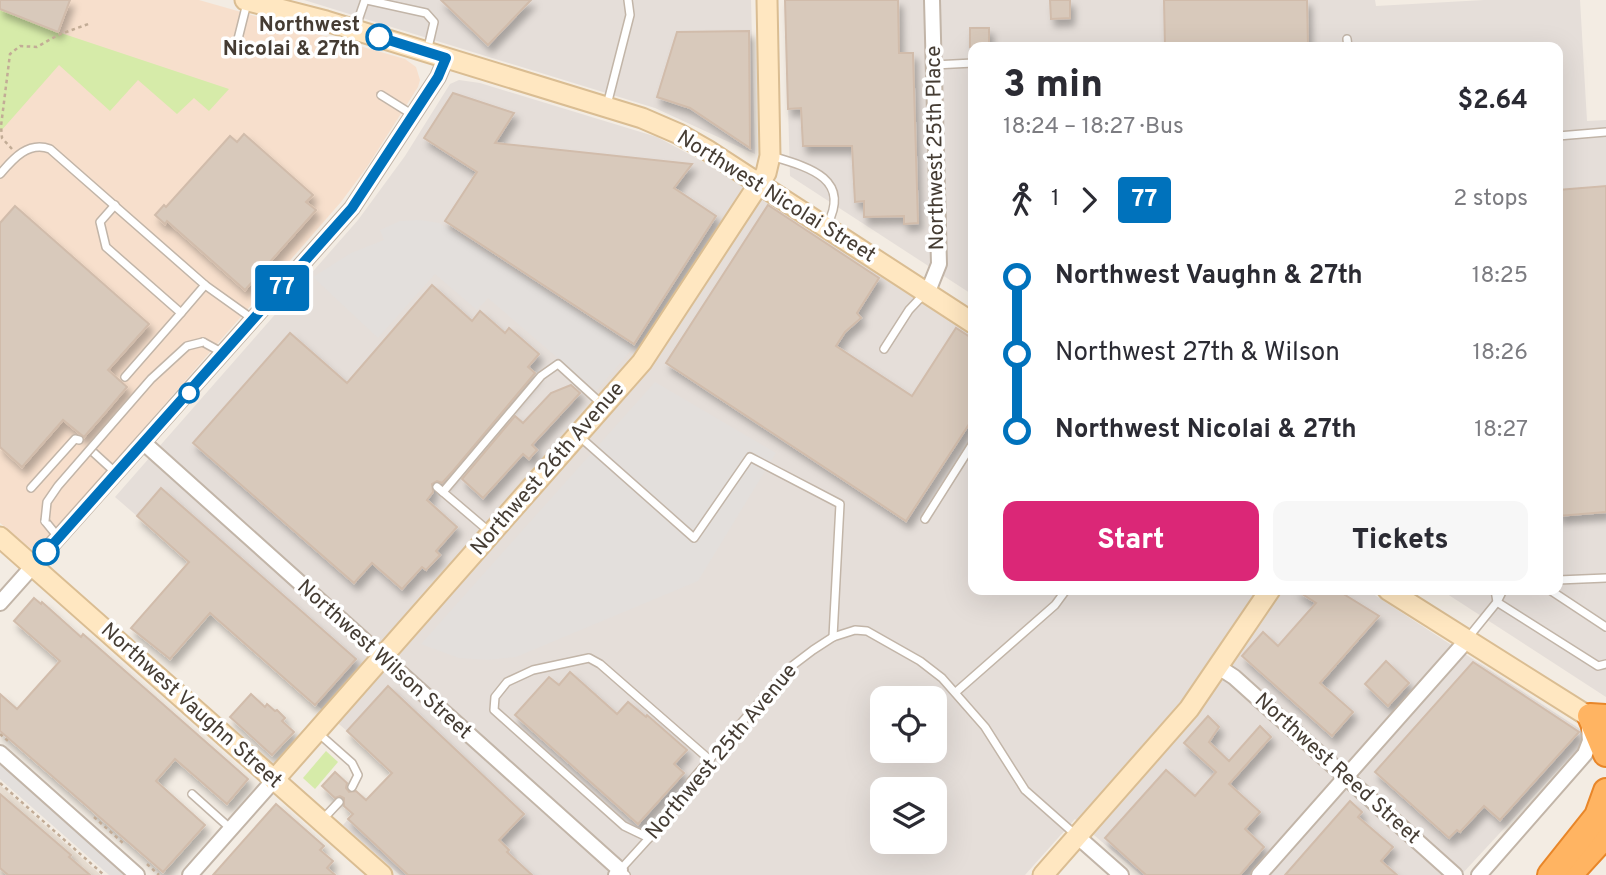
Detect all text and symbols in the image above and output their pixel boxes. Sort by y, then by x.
place label: Northwest Nicolai & 27th [223,12,360,63]
marker: Northwest Nicolai & 27th [366,24,392,50]
street label: Northwest 25th Place [921,45,951,251]
text: 3 min [1003,62,1103,111]
text: $2.64 [1457,85,1528,118]
text: 18:24 – 18:27 · Bus [1003,113,1184,142]
street label: Northwest Nicolai Street [671,125,881,269]
icon: walk [1003,181,1041,219]
icon: forward [1070,181,1108,219]
text: 1 [1051,185,1060,214]
text: 77 [1132,185,1157,215]
text: 2 stops [1453,185,1528,214]
text: Northwest Vaughn & 27th [1055,260,1363,293]
text: 18:25 [1472,262,1528,291]
line badge: 77 [250,265,314,311]
text: 77 [269,273,295,303]
text: Northwest 27th & Wilson [1055,337,1340,370]
text: 18:26 [1472,339,1528,368]
street label: Northwest 26th Avenue [465,377,631,561]
unlabelled marker [179,383,199,403]
text: Northwest Nicolai & 27th [1055,414,1357,447]
text: 18:27 [1474,416,1528,445]
button: Start [1003,501,1259,581]
button: Tickets [1273,501,1528,581]
unlabelled marker [33,539,59,565]
street label: Northwest Wilson Street [291,574,477,746]
street label: Northwest Vaughn Street [95,617,287,795]
street label: Northwest 25th Avenue [640,658,804,846]
map controls [870,686,947,854]
button: locate [870,686,947,763]
street label: Northwest Reed Street [1248,687,1426,851]
button: layers [870,777,947,854]

